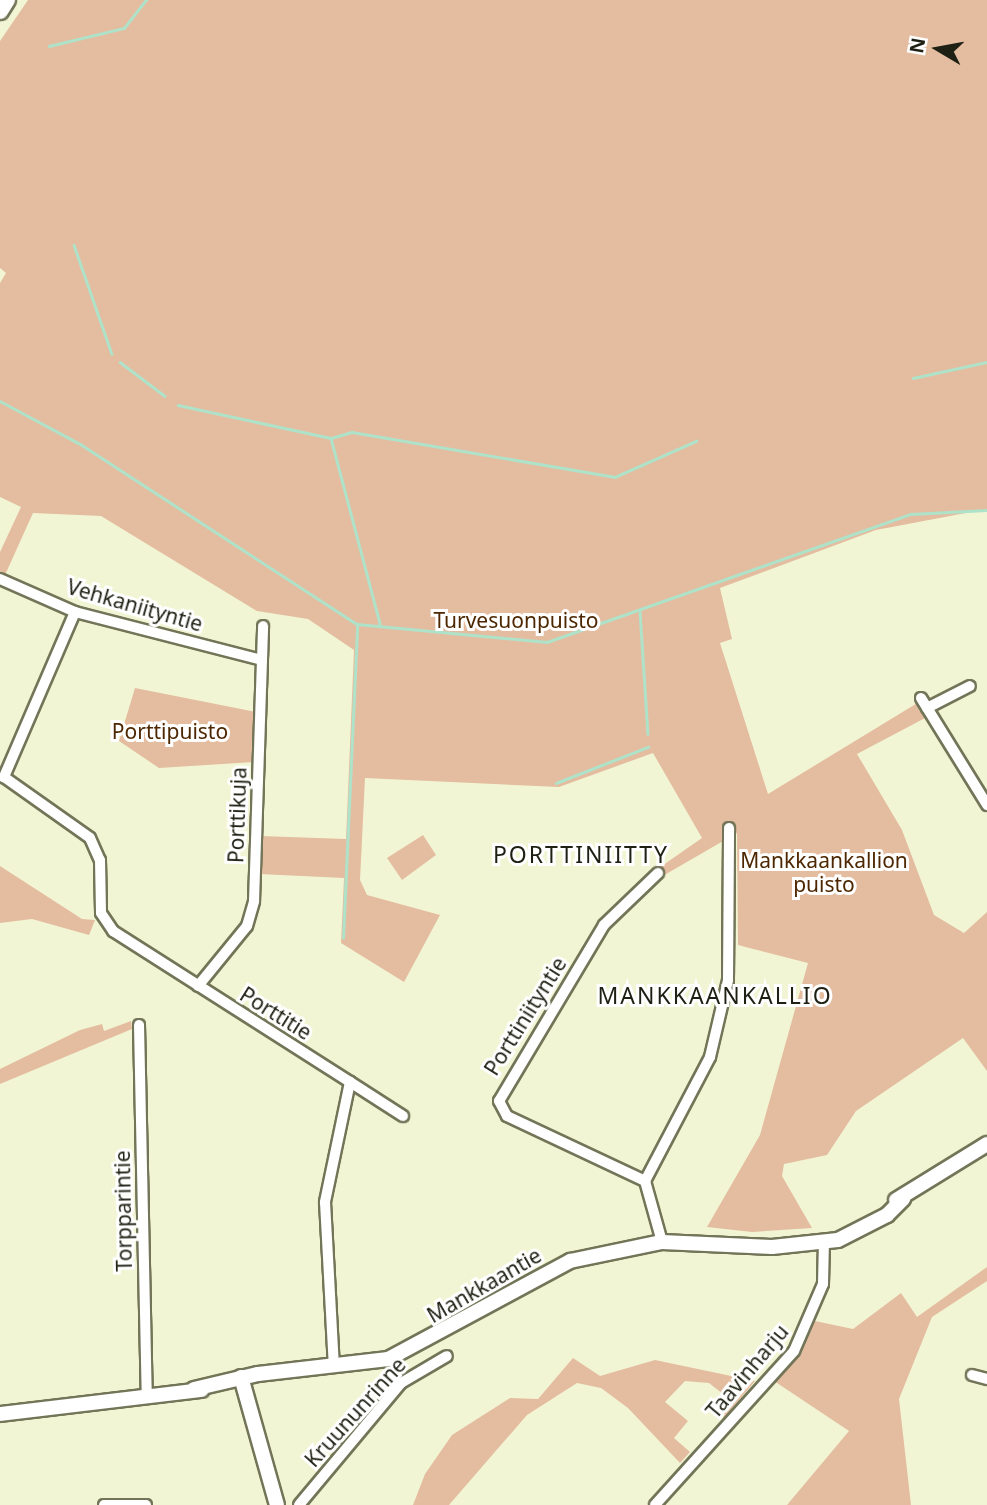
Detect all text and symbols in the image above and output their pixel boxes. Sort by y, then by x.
north arrow [903,14,973,84]
text: N [903,35,931,55]
street label: Vehkaniityntie [64,574,206,636]
park label: Turvesuonpuisto [433,607,599,633]
park label: Porttipuisto [112,718,228,744]
street label: Porttikuja [223,767,251,863]
district label: PORTTINIITTY [494,840,668,868]
park label: Mankkaankallion puisto [740,847,908,897]
street label: Porttiniityntie [479,952,571,1080]
street label: Porttitie [236,981,316,1045]
district label: MANKKAANKALLIO [599,981,831,1009]
street label: Torpparintie [109,1150,137,1272]
street label: Mankkaantie [422,1242,546,1328]
street label: Taavinharju [701,1319,793,1423]
street label: Kruununrinne [299,1352,411,1472]

